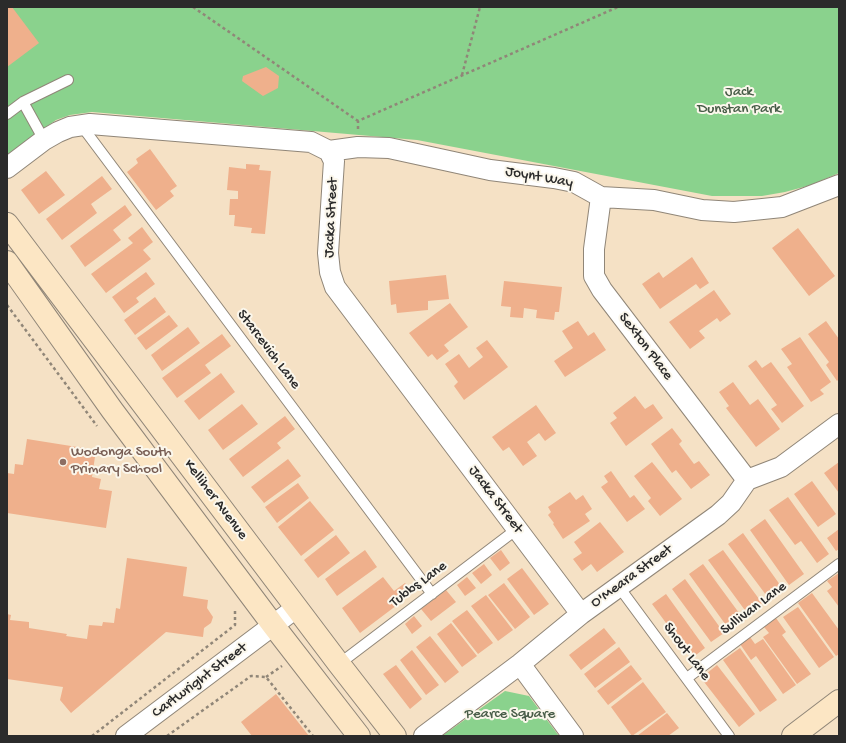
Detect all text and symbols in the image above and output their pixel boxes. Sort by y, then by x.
park label: Jack Dunstan Park [697,84,781,119]
street label: Joynt Way [504,163,574,193]
street label: Jacka Street [321,178,343,258]
street label: Starcevich Lane [232,307,304,393]
street label: Sexton Place [614,310,676,384]
place label: Wodonga South Primary School [71,444,172,479]
street label: Kelliher Avenue [179,456,251,544]
marker: Wodonga South Primary School [58,457,68,467]
street label: Jacka Street [464,463,526,537]
street label: O'Meara Street [588,541,676,613]
street label: Tubbs Lane [387,558,451,612]
street label: Sullivan Lane [717,578,791,640]
street label: Shout Lane [658,619,714,685]
street label: Cartwright Street [149,639,251,723]
park label: Pearce Square [465,706,555,724]

